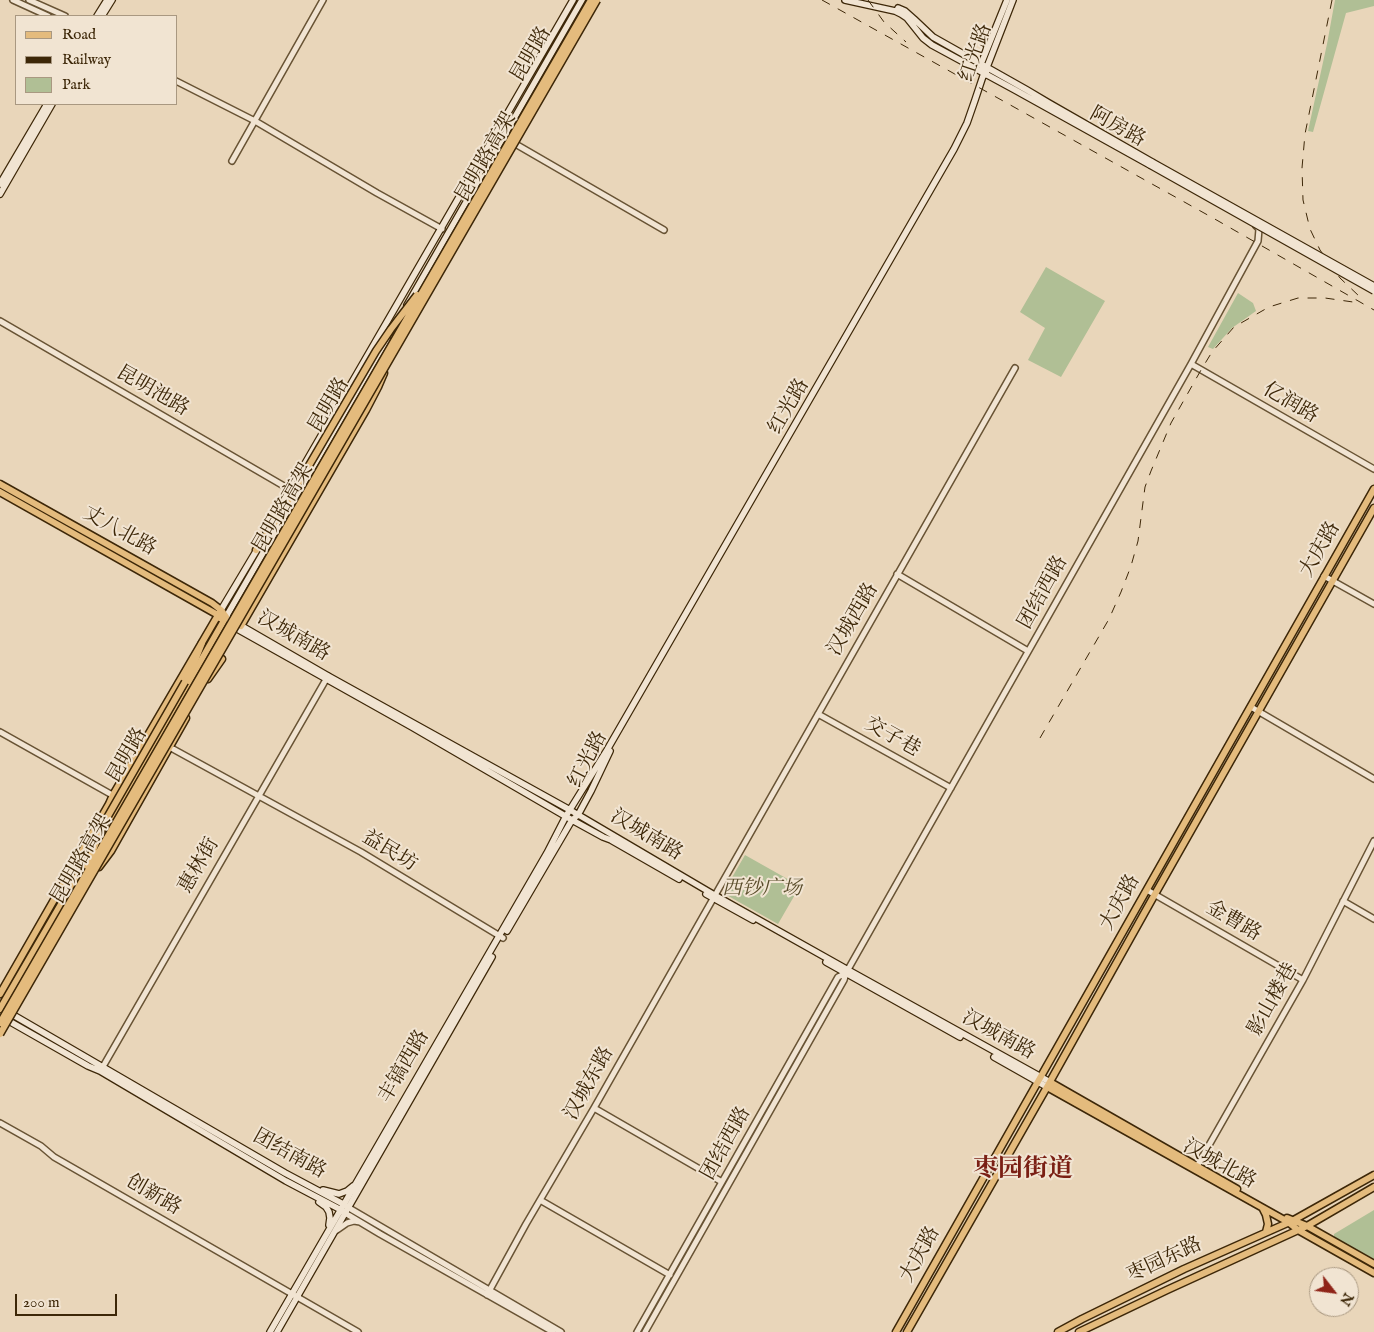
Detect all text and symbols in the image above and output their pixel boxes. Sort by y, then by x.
legend [15,15,178,105]
street label: 红光路 [956,21,998,85]
street label: 昆明路 [507,23,557,87]
text: Road [62,25,96,44]
text: Railway [62,50,111,69]
text: Park [62,75,91,94]
street label: 阿房路 [1085,103,1149,153]
street label: 昆明路高架 [452,109,522,207]
street label: 昆明池路 [111,362,193,422]
street label: 昆明路 [305,374,355,438]
street label: 红光路 [765,375,815,439]
street label: 亿润路 [1258,379,1322,429]
street label: 昆明路高架 [249,460,319,558]
street label: 丈八北路 [78,502,160,562]
street label: 大庆路 [1296,518,1346,582]
street label: 团结西路 [1014,552,1074,634]
street label: 汉城西路 [824,579,884,661]
street label: 汉城南路 [252,607,334,667]
street label: 交子巷 [860,713,924,763]
street label: 昆明路 [103,724,153,788]
street label: 红光路 [565,728,613,792]
street label: 汉城南路 [606,805,686,867]
street label: 昆明路高架 [47,811,117,909]
street label: 益民坊 [357,826,421,878]
street label: 惠林街 [175,834,225,898]
street label: 大庆路 [1096,871,1146,935]
park label: 西钞广场 [722,878,802,902]
street label: 金曹路 [1201,897,1265,947]
street label: 影山楼巷 [1244,959,1304,1041]
street label: 汉城南路 [957,1006,1039,1066]
street label: 丰镐西路 [375,1026,435,1108]
street label: 汉城东路 [560,1043,620,1125]
street label: 团结西路 [697,1103,757,1185]
street label: 团结南路 [248,1125,330,1185]
street label: 汉城北路 [1178,1135,1260,1195]
district label: 枣园街道 [973,1156,1073,1186]
street label: 创新路 [121,1171,185,1221]
street label: 大庆路 [896,1223,946,1287]
street label: 枣园东路 [1124,1233,1206,1289]
north arrow [1309,1267,1359,1317]
scale bar [18,1284,120,1316]
text: N [1335,1289,1357,1309]
text: 200 m [23,1293,60,1312]

